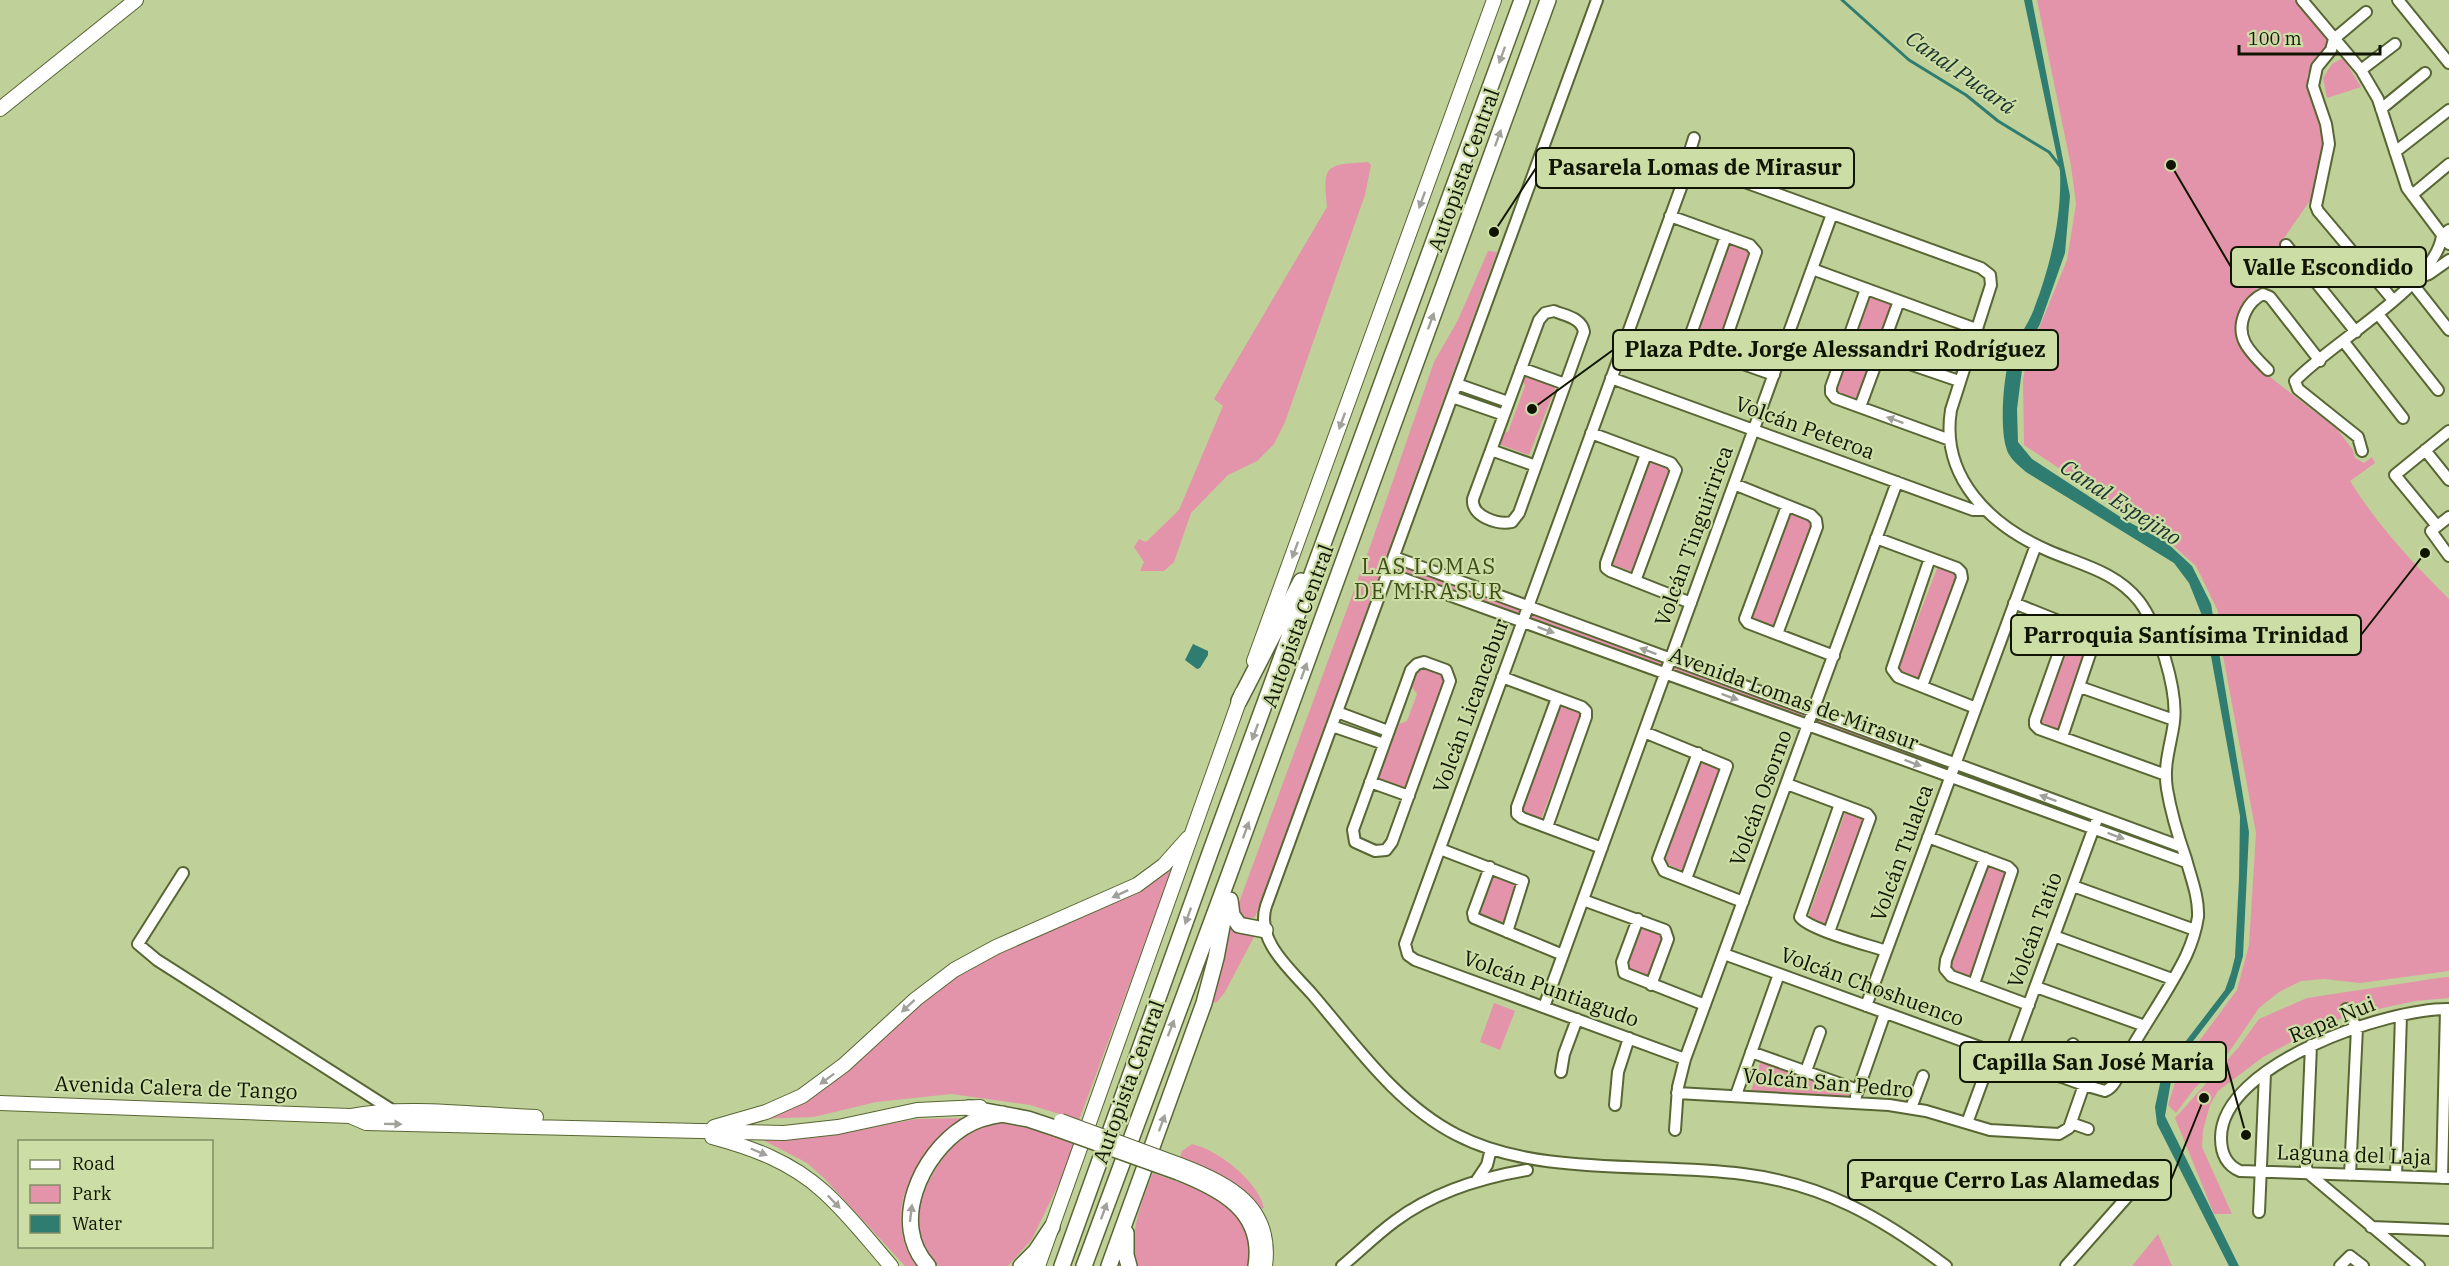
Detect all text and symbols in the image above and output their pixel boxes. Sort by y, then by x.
scale bar [2239,18,2380,56]
water label: Canal Pucará [1901,23,2022,120]
text: 100 m [2248,27,2302,50]
one-way arrow [1496,46,1506,64]
street label: Autopista Central [1420,84,1506,255]
one-way arrow [1493,128,1503,146]
callout: Pasarela Lomas de Mirasur [1536,148,1854,188]
text: Pasarela Lomas de Mirasur [1548,152,1842,181]
one-way arrow [1416,191,1426,209]
callout: Valle Escondido [2231,247,2426,287]
text: Valle Escondido [2243,252,2413,281]
one-way arrow [1427,312,1437,330]
callout: Plaza Pdte. Jorge Alessandri Rodríguez [1613,330,2058,370]
text: Plaza Pdte. Jorge Alessandri Rodríguez [1624,334,2046,363]
street label: Volcán Peteroa [1732,389,1879,465]
one-way arrow [1336,412,1346,430]
one-way arrow [1886,414,1904,424]
street label: Volcán Tinguiririca [1647,441,1739,630]
water label: Canal Espejino [2055,452,2187,552]
street label: Autopista Central [1254,540,1340,711]
one-way arrow [1289,541,1299,559]
district label: LAS LOMAS DE MIRASUR [1354,551,1504,605]
street label: Volcán Licancabur [1426,614,1515,796]
callout: Parroquia Santísima Trinidad [2011,615,2361,655]
text: Parroquia Santísima Trinidad [2023,620,2349,649]
one-way arrow [1538,626,1556,636]
street label: Avenida Lomas de Mirasur [1666,640,1924,756]
one-way arrow [1639,646,1657,656]
one-way arrow [1299,662,1309,680]
one-way arrow [1721,692,1739,702]
one-way arrow [1249,724,1259,742]
street label: Volcán Osorno [1722,726,1798,870]
one-way arrow [1904,759,1922,768]
street label: Volcán Tulalca [1863,780,1939,925]
one-way arrow [2039,792,2057,802]
one-way arrow [1241,821,1251,839]
one-way arrow [2107,832,2125,842]
street label: Volcán Tatio [2000,868,2068,992]
one-way arrow [1111,889,1128,898]
one-way arrow [1182,907,1192,925]
street label: Volcán Choshuenco [1777,940,1968,1032]
street label: Volcán Puntiagudo [1459,943,1643,1033]
street label: Rapa Nui [2284,989,2379,1049]
street label: Autopista Central [1085,996,1171,1167]
one-way arrow [901,999,916,1013]
one-way arrow [1167,1019,1176,1037]
callout: Capilla San José María [1960,1042,2226,1082]
text: Capilla San José María [1972,1047,2214,1076]
street label: Volcán San Pedro [1741,1061,1915,1103]
street label: Avenida Calera de Tango [54,1069,298,1105]
one-way arrow [820,1073,836,1085]
one-way arrow [1158,1114,1167,1132]
one-way arrow [384,1119,403,1128]
street label: Laguna del Laja [2276,1137,2432,1171]
legend [18,1140,213,1248]
one-way arrow [751,1147,769,1157]
text: Road [72,1152,115,1175]
callout: Parque Cerro Las Alamedas [1848,1160,2171,1200]
text: Parque Cerro Las Alamedas [1860,1165,2160,1194]
text: Park [72,1182,112,1205]
one-way arrow [827,1194,841,1209]
one-way arrow [1099,1202,1109,1220]
one-way arrow [906,1203,915,1222]
text: Water [72,1212,122,1235]

